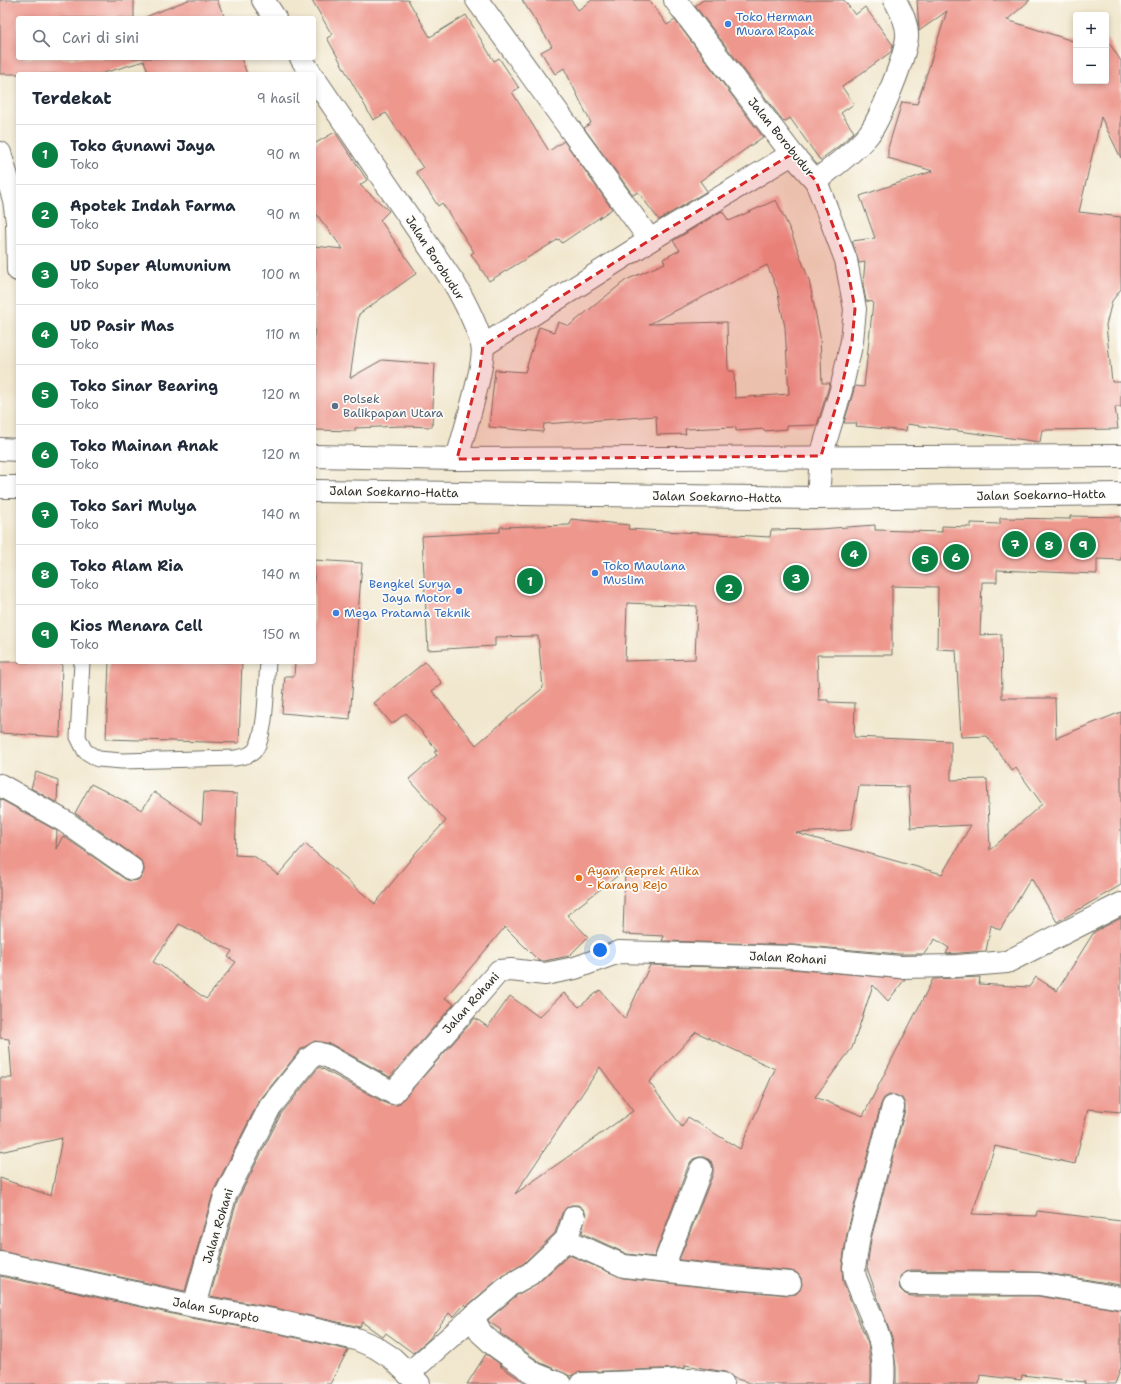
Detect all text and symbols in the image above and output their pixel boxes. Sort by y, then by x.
place label: Toko Herman Muara Rapak [736,9,815,39]
map controls [1073,12,1109,84]
button: + [1073,12,1109,48]
search box [16,16,316,60]
marker: Toko Herman Muara Rapak [723,19,733,29]
icon: search [30,27,52,49]
text: Cari di sini [62,28,139,48]
button: − [1073,48,1109,84]
text: Terdekat [32,87,112,109]
text: 9 hasil [257,90,300,107]
street label: Jalan Borobudur [744,94,818,180]
text: Toko Gunawi Jaya [70,136,215,156]
text: 1 [42,146,48,163]
text: 90 m [266,146,300,163]
text: Toko [70,156,99,173]
text: Apotek Indah Farma [70,196,236,216]
text: 2 [40,206,50,223]
text: 90 m [266,206,300,223]
street label: Jalan Borobudur [402,213,468,303]
text: Toko [70,216,99,233]
text: UD Super Alumunium [70,256,231,276]
text: 3 [40,266,50,283]
text: 100 m [261,266,300,283]
text: Toko [70,276,99,293]
text: UD Pasir Mas [70,316,174,336]
text: 4 [40,326,50,343]
text: 110 m [265,326,300,343]
text: Toko [70,336,99,353]
text: Toko Sinar Bearing [70,376,218,396]
text: 5 [41,386,49,403]
text: 120 m [262,386,300,403]
place label: Polsek Balikpapan Utara [343,391,444,421]
text: Toko [70,396,99,413]
marker: Polsek Balikpapan Utara [330,401,340,411]
text: Toko Mainan Anak [70,436,219,456]
text: 6 [40,446,50,463]
text: 120 m [262,446,300,463]
text: Toko [70,456,99,473]
street label: Jalan Soekarno-Hatta [329,483,459,501]
street label: Jalan Soekarno-Hatta [976,486,1106,504]
street label: Jalan Soekarno-Hatta [652,488,782,506]
text: Toko Sari Mulya [70,496,196,516]
text: 7 [40,506,50,523]
text: 140 m [261,506,300,523]
text: Toko [70,516,99,533]
pin: 7 [1002,529,1028,559]
pin: 8 [1036,530,1062,560]
pin: 9 [1070,530,1096,560]
pin: 4 [841,539,867,569]
pin: 6 [943,542,969,572]
pin: 5 [912,544,938,574]
text: Toko Alam Ria [70,556,183,576]
place label: Toko Maulana Muslim [603,558,686,588]
pin: 3 [783,563,809,593]
text: 8 [40,566,50,583]
text: 140 m [261,566,300,583]
pin: 1 [517,566,543,596]
marker: Toko Maulana Muslim [590,568,600,578]
pin: 2 [716,573,742,603]
text: Toko [70,576,99,593]
place label: Bengkel Surya Jaya Motor [369,576,452,606]
marker: Bengkel Surya Jaya Motor [454,586,464,596]
place label: Mega Pratama Teknik [344,605,471,621]
marker: Mega Pratama Teknik [331,608,341,618]
text: Kios Menara Cell [70,616,203,636]
text: 9 [40,626,50,643]
text: 150 m [262,626,300,643]
text: Toko [70,636,99,653]
place label: Ayam Geprek Alika - Karang Rejo [587,863,699,893]
marker: Ayam Geprek Alika - Karang Rejo [574,873,584,883]
your location [590,940,610,960]
street label: Jalan Rohani [749,948,827,968]
street label: Jalan Rohani [439,969,503,1037]
street label: Jalan Rohani [199,1187,237,1265]
street label: Jalan Suprapto [171,1294,261,1326]

